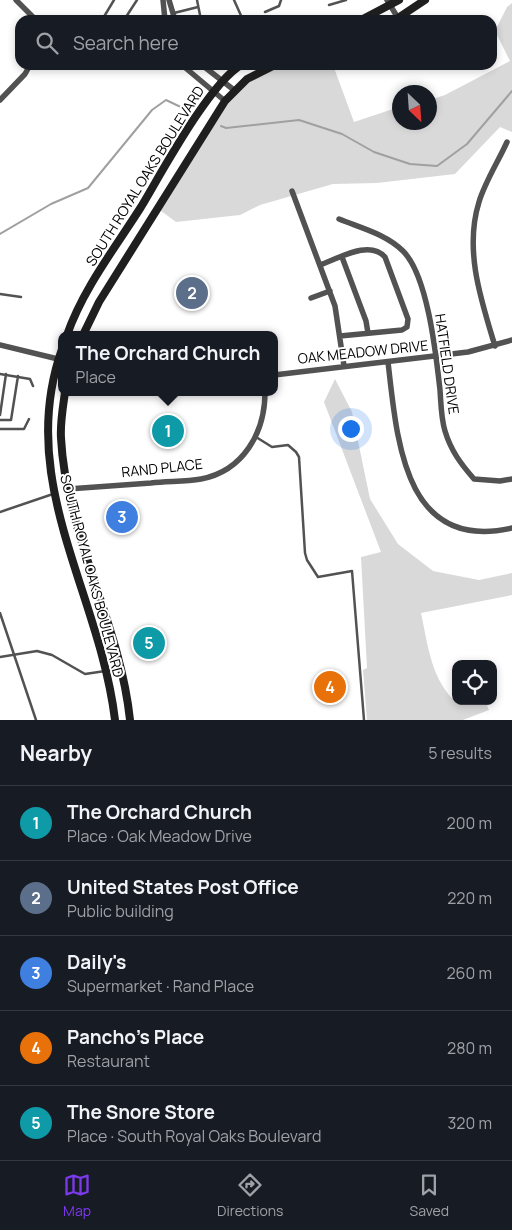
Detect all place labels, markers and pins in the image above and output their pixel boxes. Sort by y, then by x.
pin: 2 [176,274,208,312]
pin: 1 [152,412,184,450]
pin: 3 [106,498,138,536]
pin: 5 [133,624,165,662]
pin: 4 [314,668,346,706]

